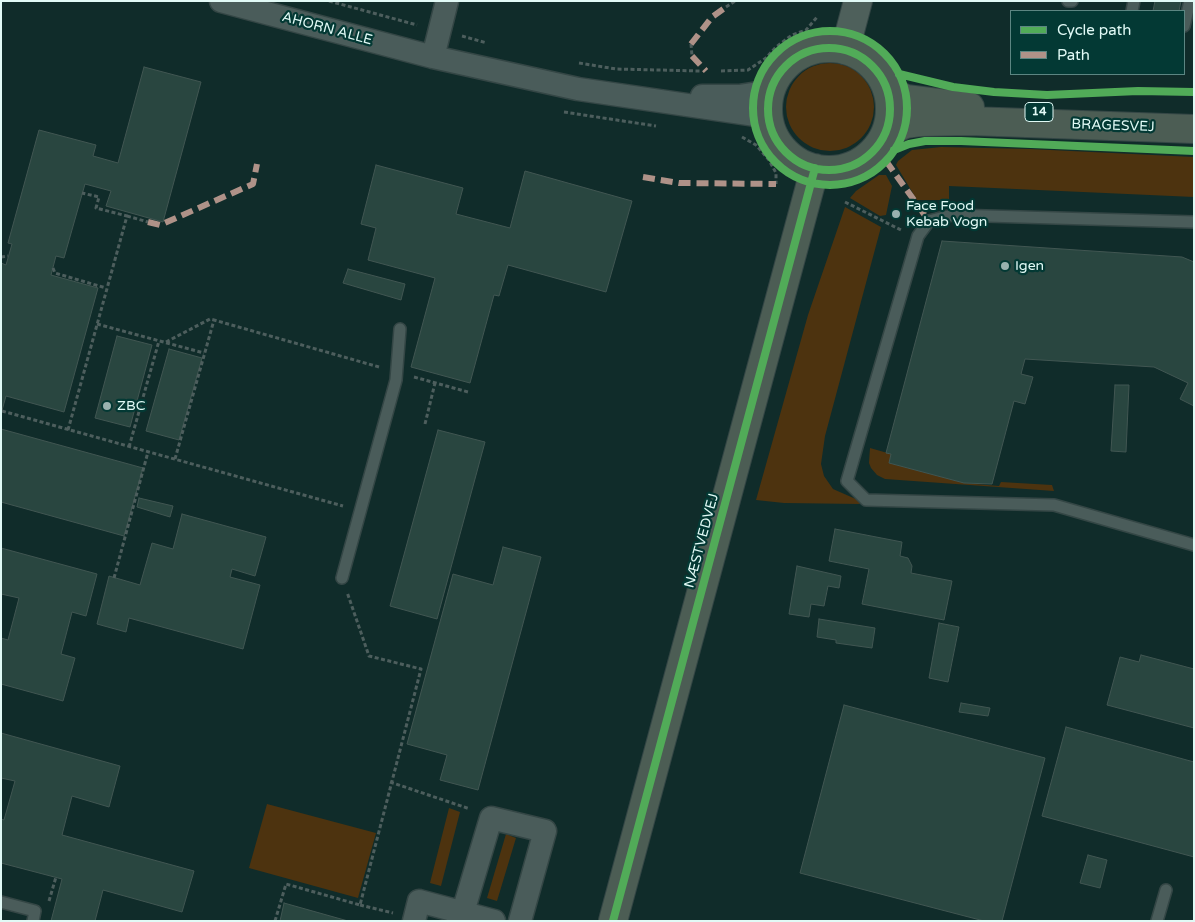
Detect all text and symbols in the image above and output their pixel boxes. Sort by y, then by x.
street label: AHORN ALLE [280,9,374,49]
legend [1010,10,1185,75]
text: Cycle path [1057,21,1131,39]
text: Path [1057,46,1090,64]
road number: 14 [1025,102,1053,121]
street label: BRAGESVEJ [1071,116,1155,136]
place label: Face Food Kebab Vogn [906,198,987,230]
marker: Face Food Kebab Vogn [890,208,902,220]
place label: Igen [1015,258,1044,274]
marker: Igen [999,260,1011,272]
place label: ZBC [117,398,145,414]
marker: ZBC [101,400,113,412]
street label: NÆSTVEDVEJ [681,492,723,590]

